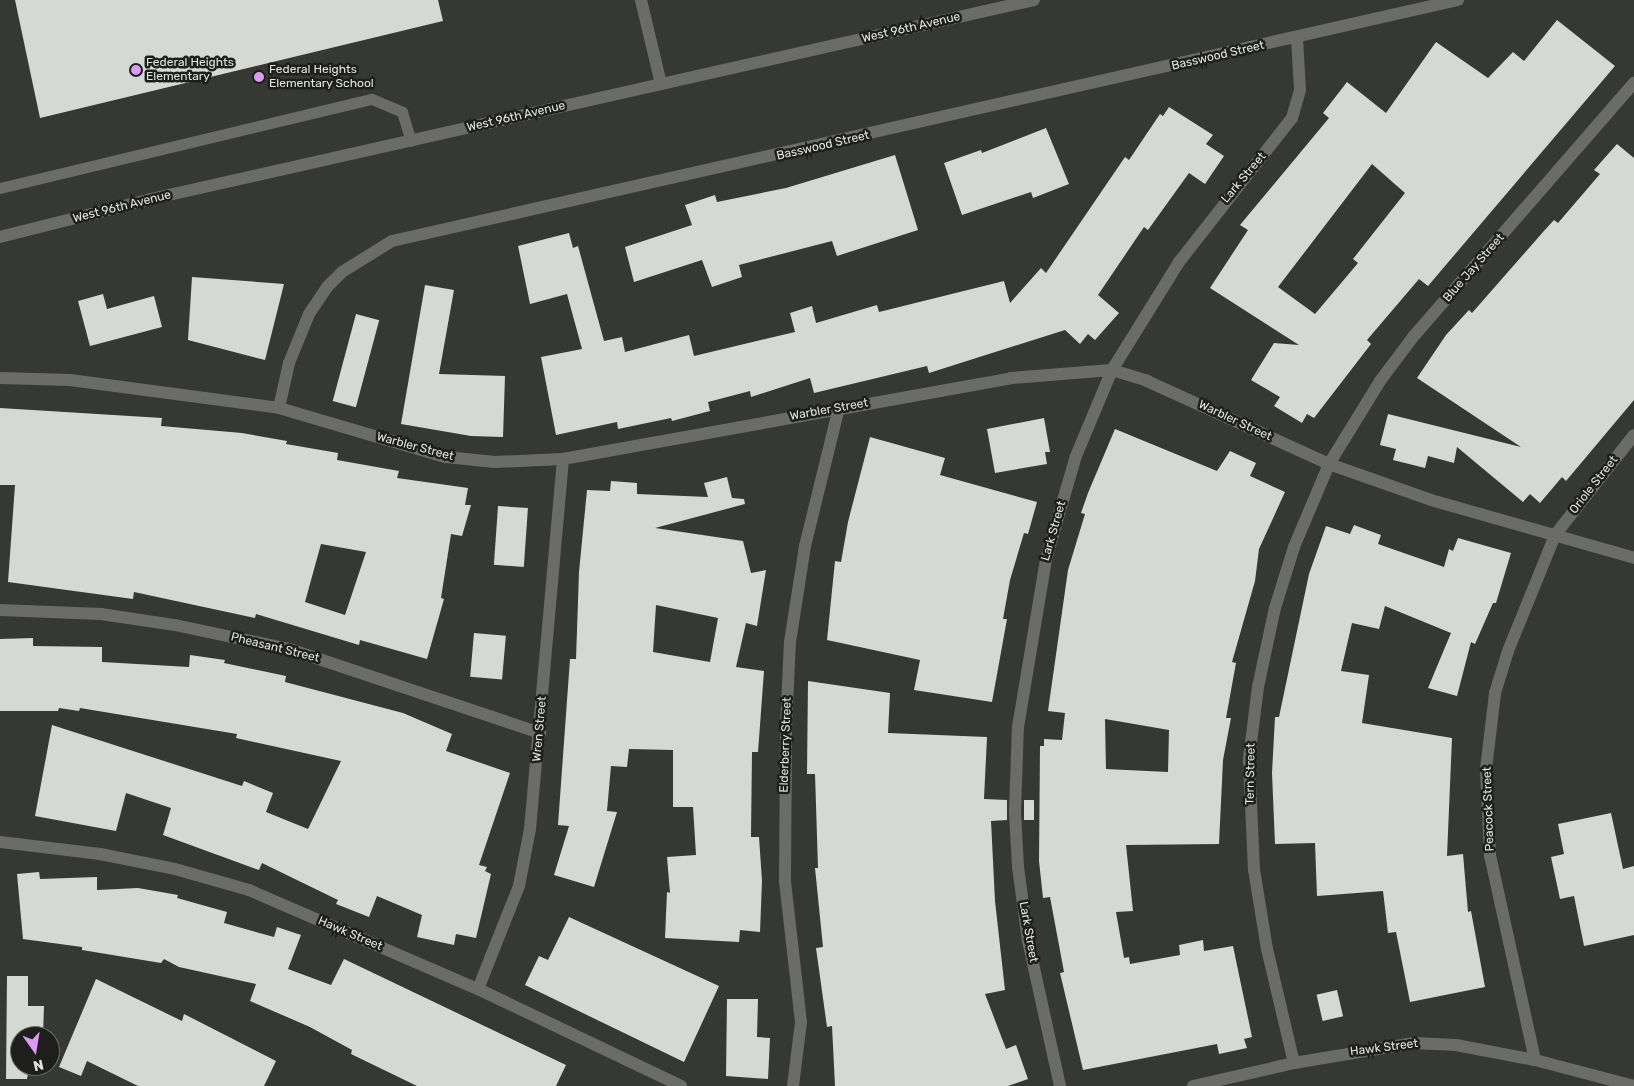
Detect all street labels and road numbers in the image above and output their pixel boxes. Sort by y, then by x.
street label: West 96th Avenue [860,10,962,46]
street label: Basswood Street [1170,38,1266,74]
street label: West 96th Avenue [465,99,567,135]
street label: Basswood Street [775,128,871,164]
street label: Lark Street [1219,150,1269,206]
street label: West 96th Avenue [71,188,173,226]
street label: Blue Jay Street [1440,231,1508,305]
street label: Warbler Street [789,396,869,424]
street label: Warbler Street [1196,398,1274,444]
street label: Warbler Street [375,430,455,464]
street label: Oriole Street [1567,453,1621,517]
street label: Lark Street [1039,499,1069,563]
street label: Pheasant Street [229,630,321,666]
street label: Wren Street [530,696,550,762]
street label: Elderberry Street [777,697,795,793]
street label: Tern Street [1243,743,1259,805]
street label: Peacock Street [1480,766,1498,852]
street label: Lark Street [1016,900,1040,964]
street label: Hawk Street [316,914,384,954]
street label: Hawk Street [1349,1037,1419,1059]

